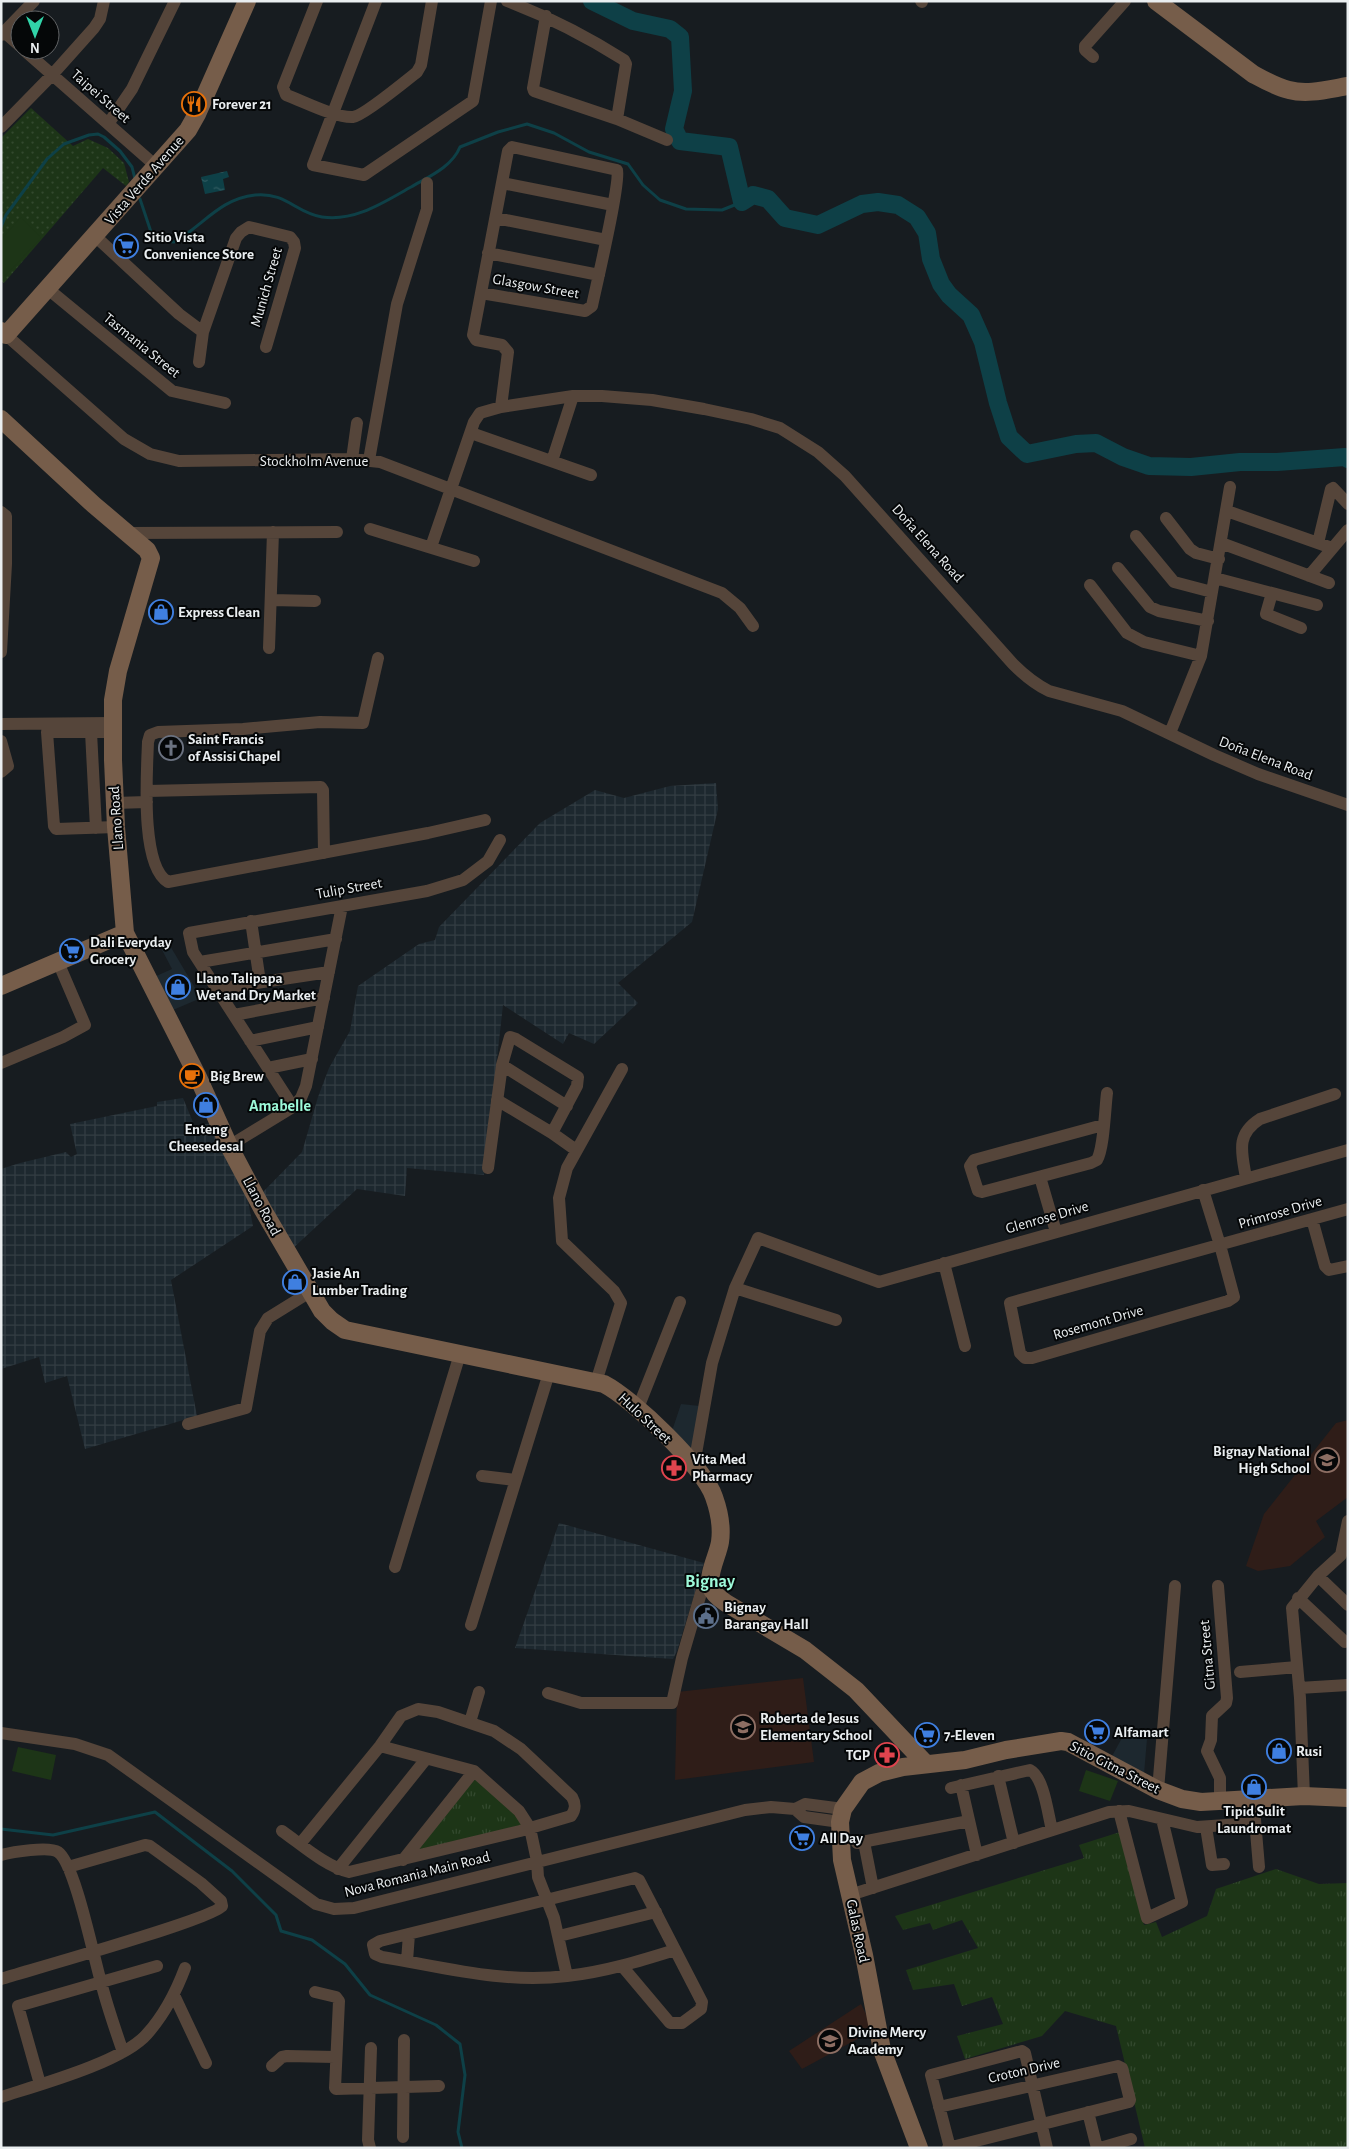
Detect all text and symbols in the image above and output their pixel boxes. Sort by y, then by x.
north arrow [10,10,60,60]
text: N [30,40,40,54]
street label: Taipei Street [68,67,133,126]
restaurant icon: Forever 21 [181,91,207,117]
place label: Forever 21 [212,97,272,112]
street label: Vista Verde Avenue [102,133,187,228]
place label: Sitio Vista Convenience Store [144,230,254,262]
supermarket icon: Sitio Vista Convenience Store [113,233,139,259]
street label: Munich Street [248,246,285,329]
street label: Glasgow Street [492,272,580,302]
street label: Tasmania Street [101,310,183,381]
street label: Stockholm Avenue [260,454,368,469]
street label: Doña Elena Road [889,502,966,585]
shop icon: Express Clean [148,599,174,625]
place label: Express Clean [178,605,260,620]
place label: Saint Francis of Assisi Chapel [188,732,280,764]
street label: Doña Elena Road [1217,734,1315,783]
church icon: Saint Francis of Assisi Chapel [158,735,184,761]
street label: Llano Road [107,785,126,850]
street label: Tulip Street [315,875,383,902]
place label: Dali Everyday Grocery [90,935,172,967]
supermarket icon: Dali Everyday Grocery [59,938,85,964]
place label: Llano Talipapa Wet and Dry Market [196,971,316,1003]
shop icon: Llano Talipapa Wet and Dry Market [165,974,191,1000]
cafe icon: Big Brew [179,1063,205,1089]
place label: Big Brew [210,1069,264,1084]
shop icon: Enteng Cheesedesal [193,1092,219,1118]
district label: Amabelle [249,1098,311,1114]
place label: Enteng Cheesedesal [169,1122,243,1154]
street label: Llano Road [240,1174,283,1238]
street label: Primrose Drive [1237,1193,1324,1232]
street label: Glenrose Drive [1004,1198,1090,1236]
place label: Jasie An Lumber Trading [312,1266,407,1298]
shop icon: Jasie An Lumber Trading [282,1269,308,1295]
street label: Rosemont Drive [1051,1302,1145,1343]
street label: Hulo Street [615,1390,674,1447]
place label: Bignay National High School [1213,1444,1310,1476]
school or university icon: Bignay National High School [1314,1447,1340,1473]
place label: Vita Med Pharmacy [692,1452,753,1484]
pharmacy icon: Vita Med Pharmacy [661,1455,687,1481]
district label: Bignay [685,1573,736,1591]
place label: Bignay Barangay Hall [724,1600,809,1632]
public building icon: Bignay Barangay Hall [693,1603,719,1629]
street label: Gitna Street [1197,1619,1218,1690]
place label: Roberta de Jesus Elementary School [760,1711,872,1743]
school or university icon: Roberta de Jesus Elementary School [730,1714,756,1740]
supermarket icon: Alfamart [1084,1719,1110,1745]
supermarket icon: 7-Eleven [914,1722,940,1748]
place label: Alfamart [1114,1725,1169,1740]
place label: 7-Eleven [944,1728,995,1743]
street label: Sitio Gitna Street [1067,1738,1162,1797]
shop icon: Rusi [1266,1738,1292,1764]
pharmacy icon: TGP [874,1742,900,1768]
place label: Rusi [1296,1744,1322,1759]
place label: TGP [846,1748,871,1763]
shop icon: Tipid Sulit Laundromat [1241,1774,1267,1800]
place label: Tipid Sulit Laundromat [1217,1804,1291,1836]
supermarket icon: All Day [789,1825,815,1851]
place label: All Day [820,1831,863,1846]
street label: Nova Romania Main Road [343,1849,492,1900]
street label: Galas Road [843,1898,872,1964]
place label: Divine Mercy Academy [848,2025,926,2057]
school or university icon: Divine Mercy Academy [817,2028,843,2054]
street label: Croton Drive [987,2055,1061,2086]

